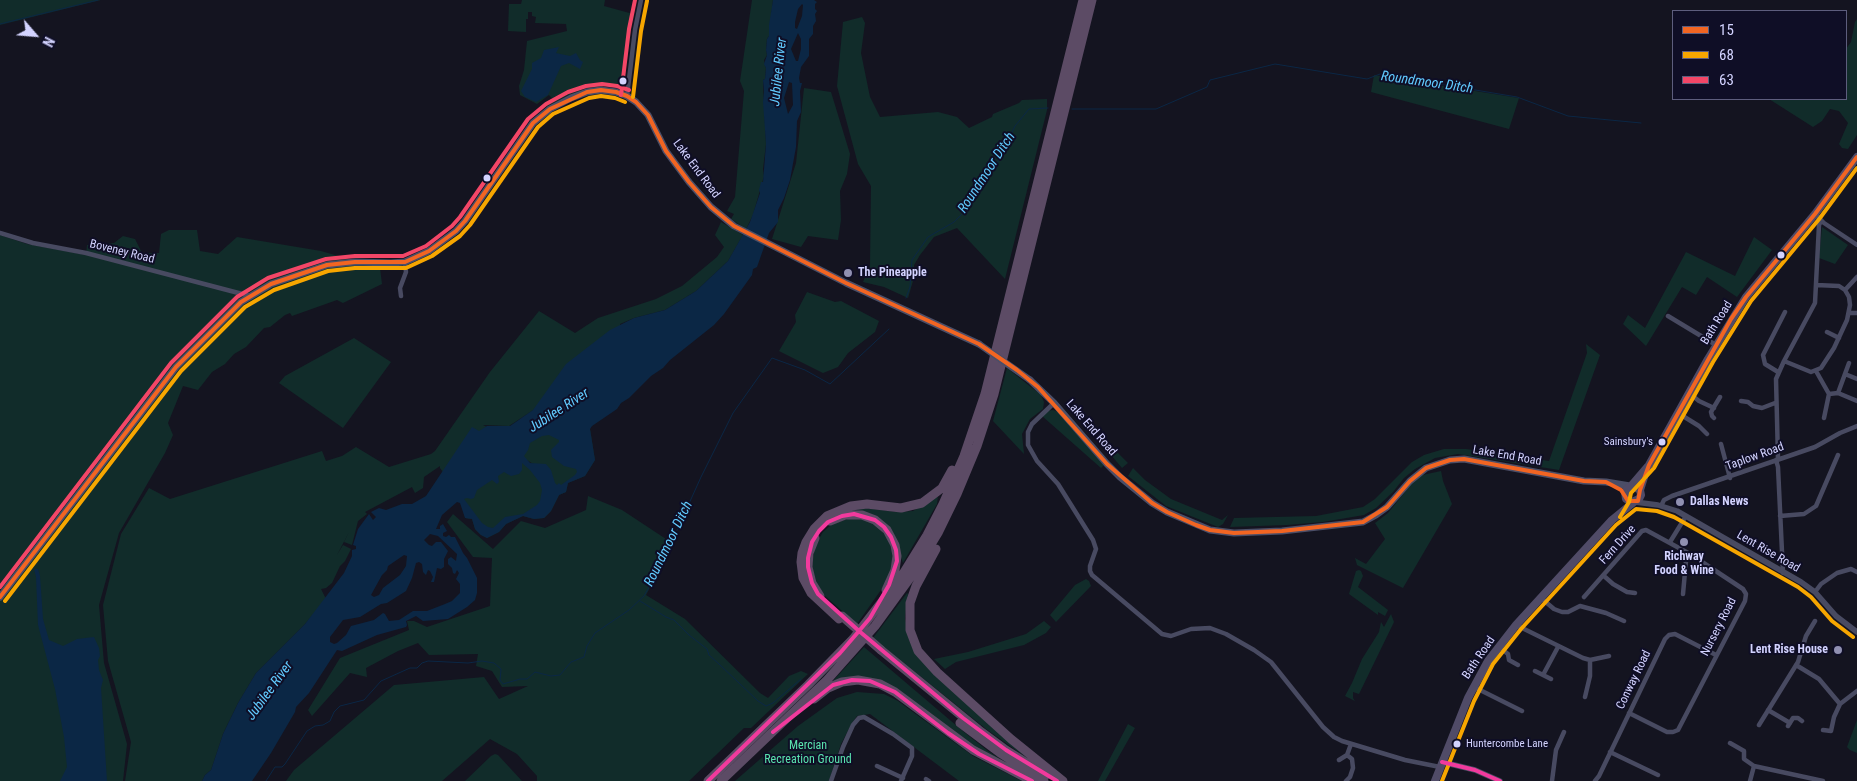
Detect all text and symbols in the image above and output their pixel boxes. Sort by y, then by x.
north arrow [10,10,60,60]
legend [1672,10,1847,100]
text: 15 [1719,21,1734,39]
text: N [39,34,57,49]
water label: Jubilee River [767,37,791,107]
text: 68 [1719,46,1734,64]
water label: Roundmoor Ditch [1380,68,1474,98]
text: 63 [1719,71,1734,89]
unlabelled marker [618,76,628,86]
water label: Roundmoor Ditch [955,130,1019,216]
street label: Lake End Road [669,137,723,201]
unlabelled marker [482,173,492,183]
street label: Boveney Road [88,237,156,267]
unlabelled marker [1776,250,1786,260]
place label: The Pineapple [858,266,927,280]
marker: The Pineapple [842,267,854,279]
street label: Bath Road [1698,299,1736,347]
water label: Jubilee River [526,385,592,437]
street label: Lake End Road [1063,397,1119,459]
place label: Sainsbury's [1604,435,1653,449]
marker: Sainsbury's [1657,437,1667,447]
street label: Taplow Road [1724,440,1786,474]
street label: Lake End Road [1471,443,1543,469]
place label: Dallas News [1690,495,1748,509]
marker: Dallas News [1674,496,1686,508]
water label: Roundmoor Ditch [641,499,697,589]
street label: Fern Drive [1597,523,1639,567]
street label: Lent Rise Road [1734,528,1802,576]
marker: Richway Food & Wine [1678,536,1690,548]
place label: Richway Food & Wine [1654,550,1714,578]
street label: Nursery Road [1698,595,1740,659]
street label: Bath Road [1459,634,1499,682]
place label: Lent Rise House [1750,643,1828,657]
marker: Lent Rise House [1832,644,1844,656]
street label: Conway Road [1614,648,1654,712]
water label: Jubilee River [243,658,297,724]
place label: Huntercombe Lane [1466,737,1548,751]
park label: Mercian Recreation Ground [764,739,852,767]
marker: Huntercombe Lane [1452,739,1462,749]

